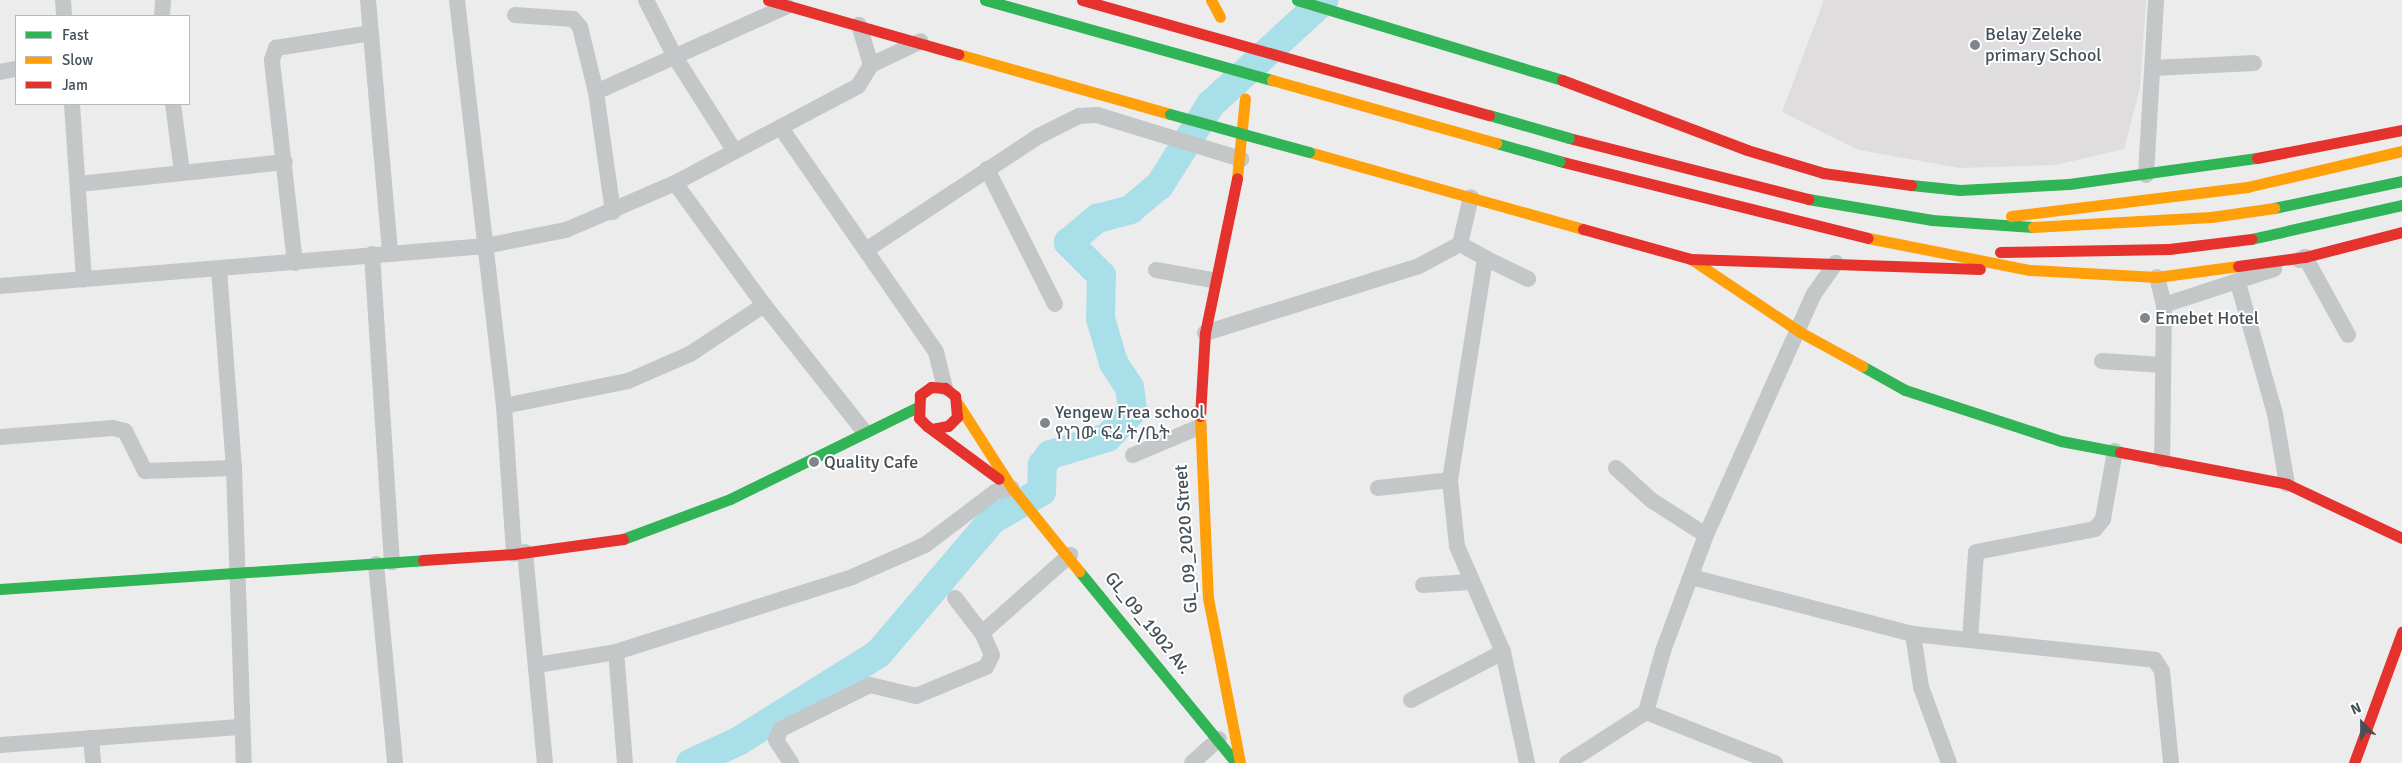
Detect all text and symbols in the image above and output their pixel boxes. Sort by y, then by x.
legend [15,15,190,105]
place label: Belay Zeleke primary School [1985,24,2102,66]
text: Fast [62,26,89,44]
marker: Belay Zeleke primary School [1969,39,1981,51]
text: Slow [62,51,93,69]
text: Jam [62,76,88,94]
place label: Emebet Hotel [2155,307,2259,329]
marker: Emebet Hotel [2139,312,2151,324]
place label: Yengew Frea school የነገው ፍሬ ት/ቤት [1055,402,1205,444]
marker: Yengew Frea school የነገው ፍሬ ት/ቤት [1039,417,1051,429]
place label: Quality Cafe [824,451,918,473]
marker: Quality Cafe [808,456,820,468]
street label: GL_09_2020 Street [1170,464,1202,614]
street label: GL_09_1902 Av. [1100,568,1196,678]
north arrow [2337,698,2387,748]
text: N [2348,699,2364,718]

